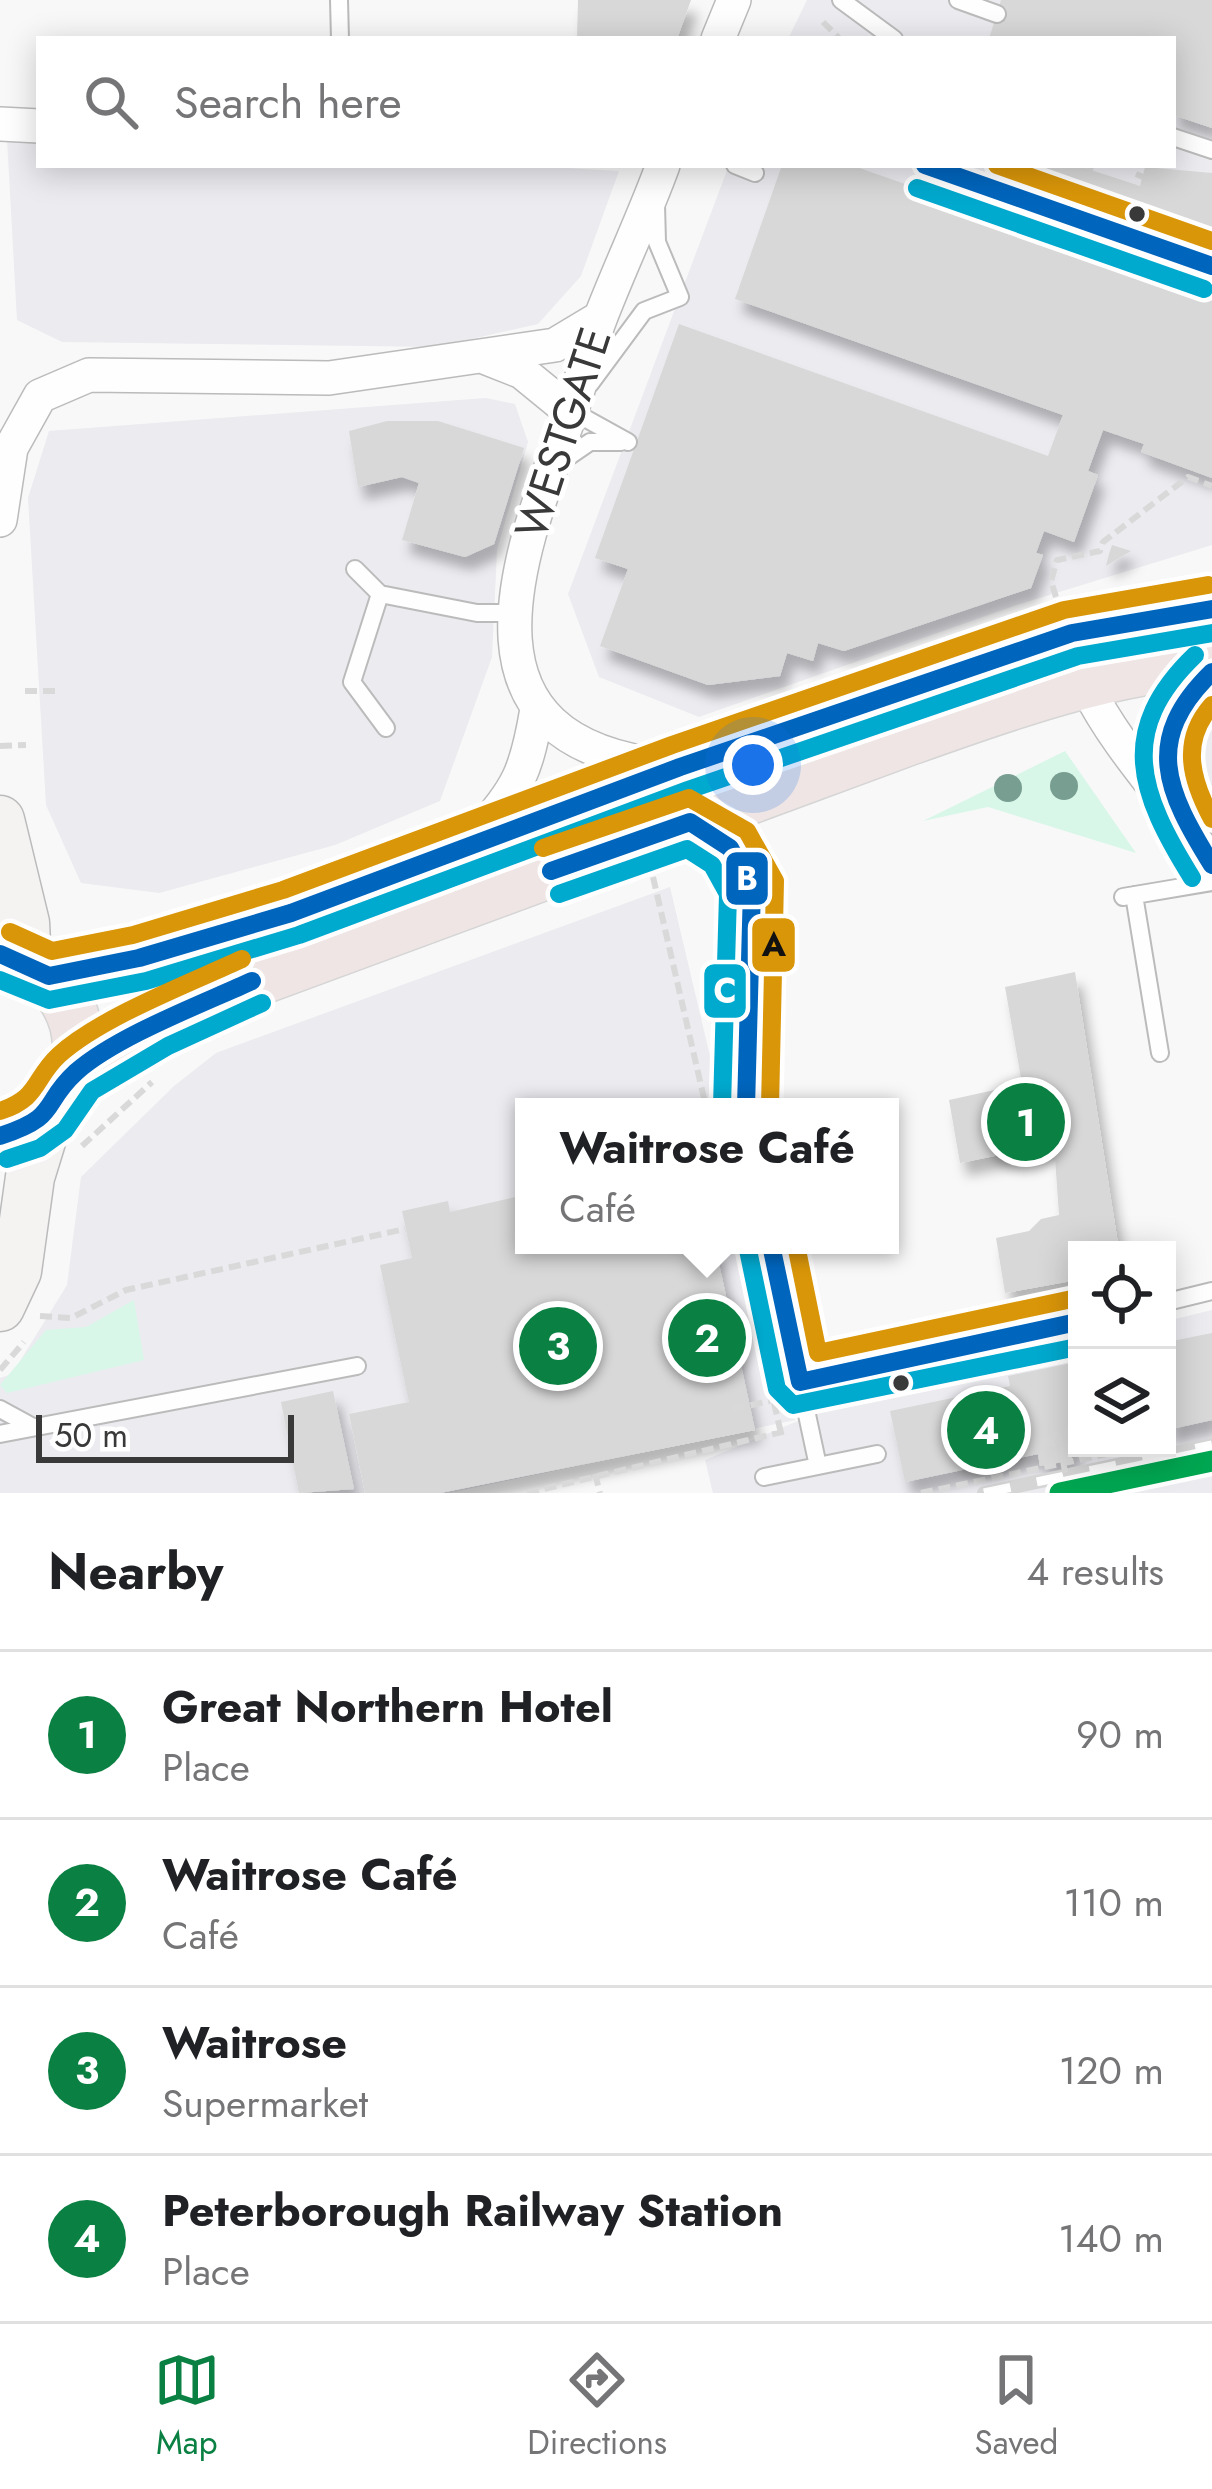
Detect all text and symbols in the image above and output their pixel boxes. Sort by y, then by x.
search box [36,36,1176,168]
icon: search [78,69,144,135]
text: Search here [174,70,402,135]
unlabelled marker [1126,203,1148,225]
street label: WESTGATE [498,319,628,547]
your location [723,735,783,795]
line badge: B [724,850,770,907]
text: B [736,855,758,902]
line badge: A [750,916,797,974]
text: A [761,921,787,968]
line badge: C [702,962,748,1020]
text: C [713,967,737,1014]
pin: 1 [987,1077,1065,1167]
popup [515,1098,899,1254]
text: Waitrose Café [559,1115,855,1180]
text: Café [559,1180,636,1237]
map controls [1068,1241,1176,1457]
button: locate [1068,1241,1176,1349]
pin: 2 [668,1293,746,1383]
pin: 3 [519,1301,597,1391]
button: layers [1068,1349,1176,1457]
unlabelled marker [890,1372,912,1394]
pin: 4 [947,1385,1025,1475]
scale bar [36,1409,294,1462]
text: 50 m [54,1412,128,1459]
text: Nearby [48,1534,223,1608]
text: 4 results [1026,1543,1164,1600]
text: Great Northern Hotel [162,1674,613,1739]
text: 1 [77,1706,97,1763]
text: 90 m [1076,1706,1164,1763]
text: Place [162,1739,250,1796]
text: Waitrose Café [162,1842,458,1907]
text: 2 [74,1874,100,1931]
text: 110 m [1063,1874,1164,1931]
text: Café [162,1907,239,1964]
text: Waitrose [162,2010,347,2075]
text: 3 [75,2042,99,2099]
text: 120 m [1059,2042,1164,2099]
text: Supermarket [162,2075,368,2132]
text: Peterborough Railway Station [162,2178,783,2243]
text: 4 [73,2210,101,2267]
text: 140 m [1058,2210,1164,2267]
text: Place [162,2243,250,2300]
tab: Map [154,2347,220,2466]
tab: Directions [527,2347,667,2466]
tab: Saved [975,2347,1058,2466]

